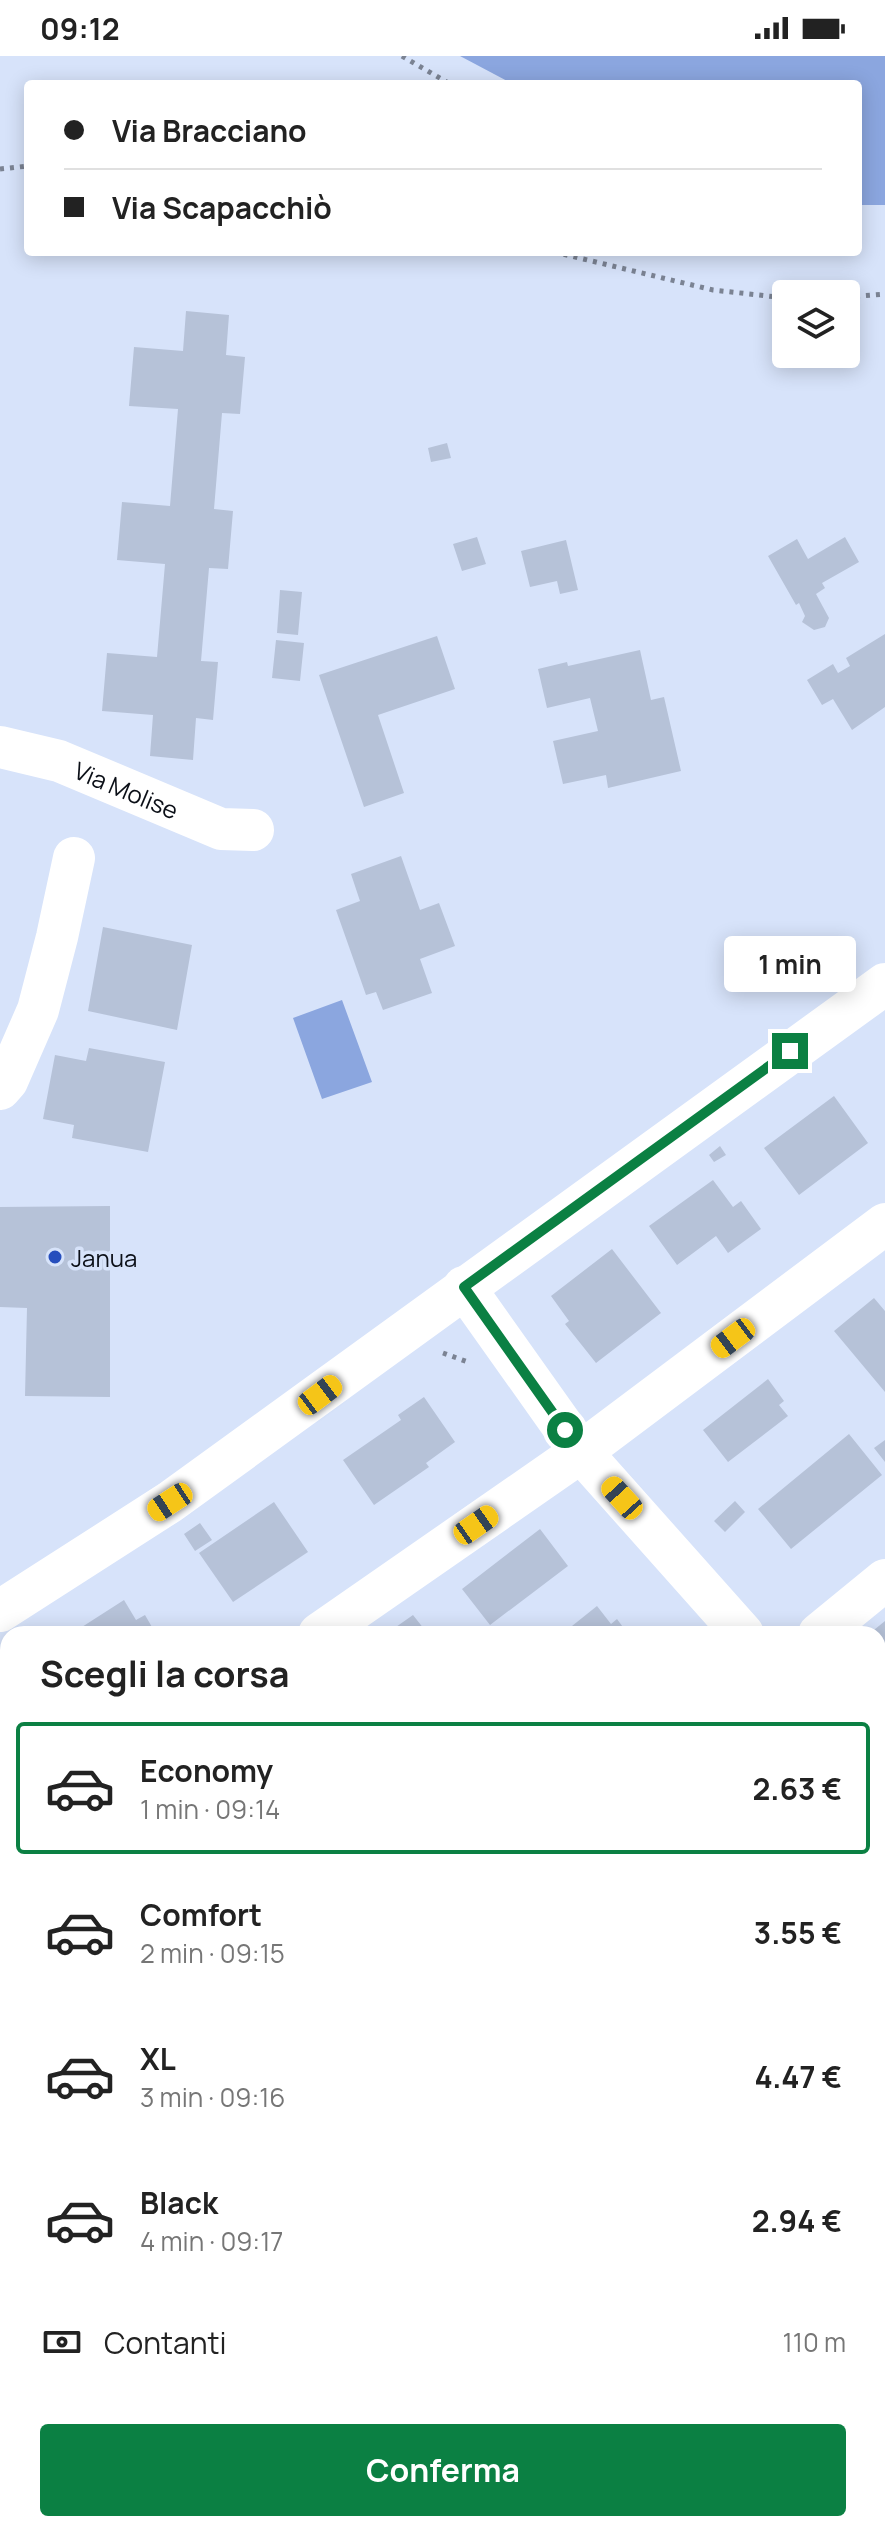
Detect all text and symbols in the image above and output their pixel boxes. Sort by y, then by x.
text: 09:12 [40,8,120,49]
text: Via Bracciano [112,110,307,151]
text: Via Scapacchiò [112,187,332,228]
map controls [772,280,860,368]
button: layers [772,280,860,368]
street label: Via Molise [70,753,184,826]
callout: 1 min [724,935,856,991]
text: 1 min [758,946,822,982]
route end [772,1033,808,1069]
place label: Janua [71,1241,137,1274]
marker: Janua [46,1248,64,1266]
car [707,1314,759,1362]
car [294,1371,346,1419]
route start [547,1412,583,1448]
car [597,1472,647,1524]
car [143,1479,197,1525]
car [449,1501,503,1549]
text: Scegli la corsa [40,1649,289,1698]
text: Economy [140,1750,273,1791]
icon: car [44,1752,116,1824]
text: 2.63 € [752,1768,842,1809]
text: 1 min · 09:14 [140,1791,280,1827]
text: Comfort [140,1894,262,1935]
icon: car [44,1896,116,1968]
text: 3.55 € [754,1912,842,1953]
text: 2 min · 09:15 [140,1935,285,1971]
text: XL [140,2038,176,2079]
icon: car [44,2040,116,2112]
text: 4.47 € [755,2056,842,2097]
text: 3 min · 09:16 [140,2079,285,2115]
text: Black [140,2182,218,2223]
icon: car [44,2184,116,2256]
text: 2.94 € [752,2200,842,2241]
text: 4 min · 09:17 [140,2223,283,2259]
icon: cash [40,2320,84,2364]
text: Contanti [104,2322,227,2363]
text: 110 m [783,2324,846,2360]
button: Conferma [40,2424,846,2516]

